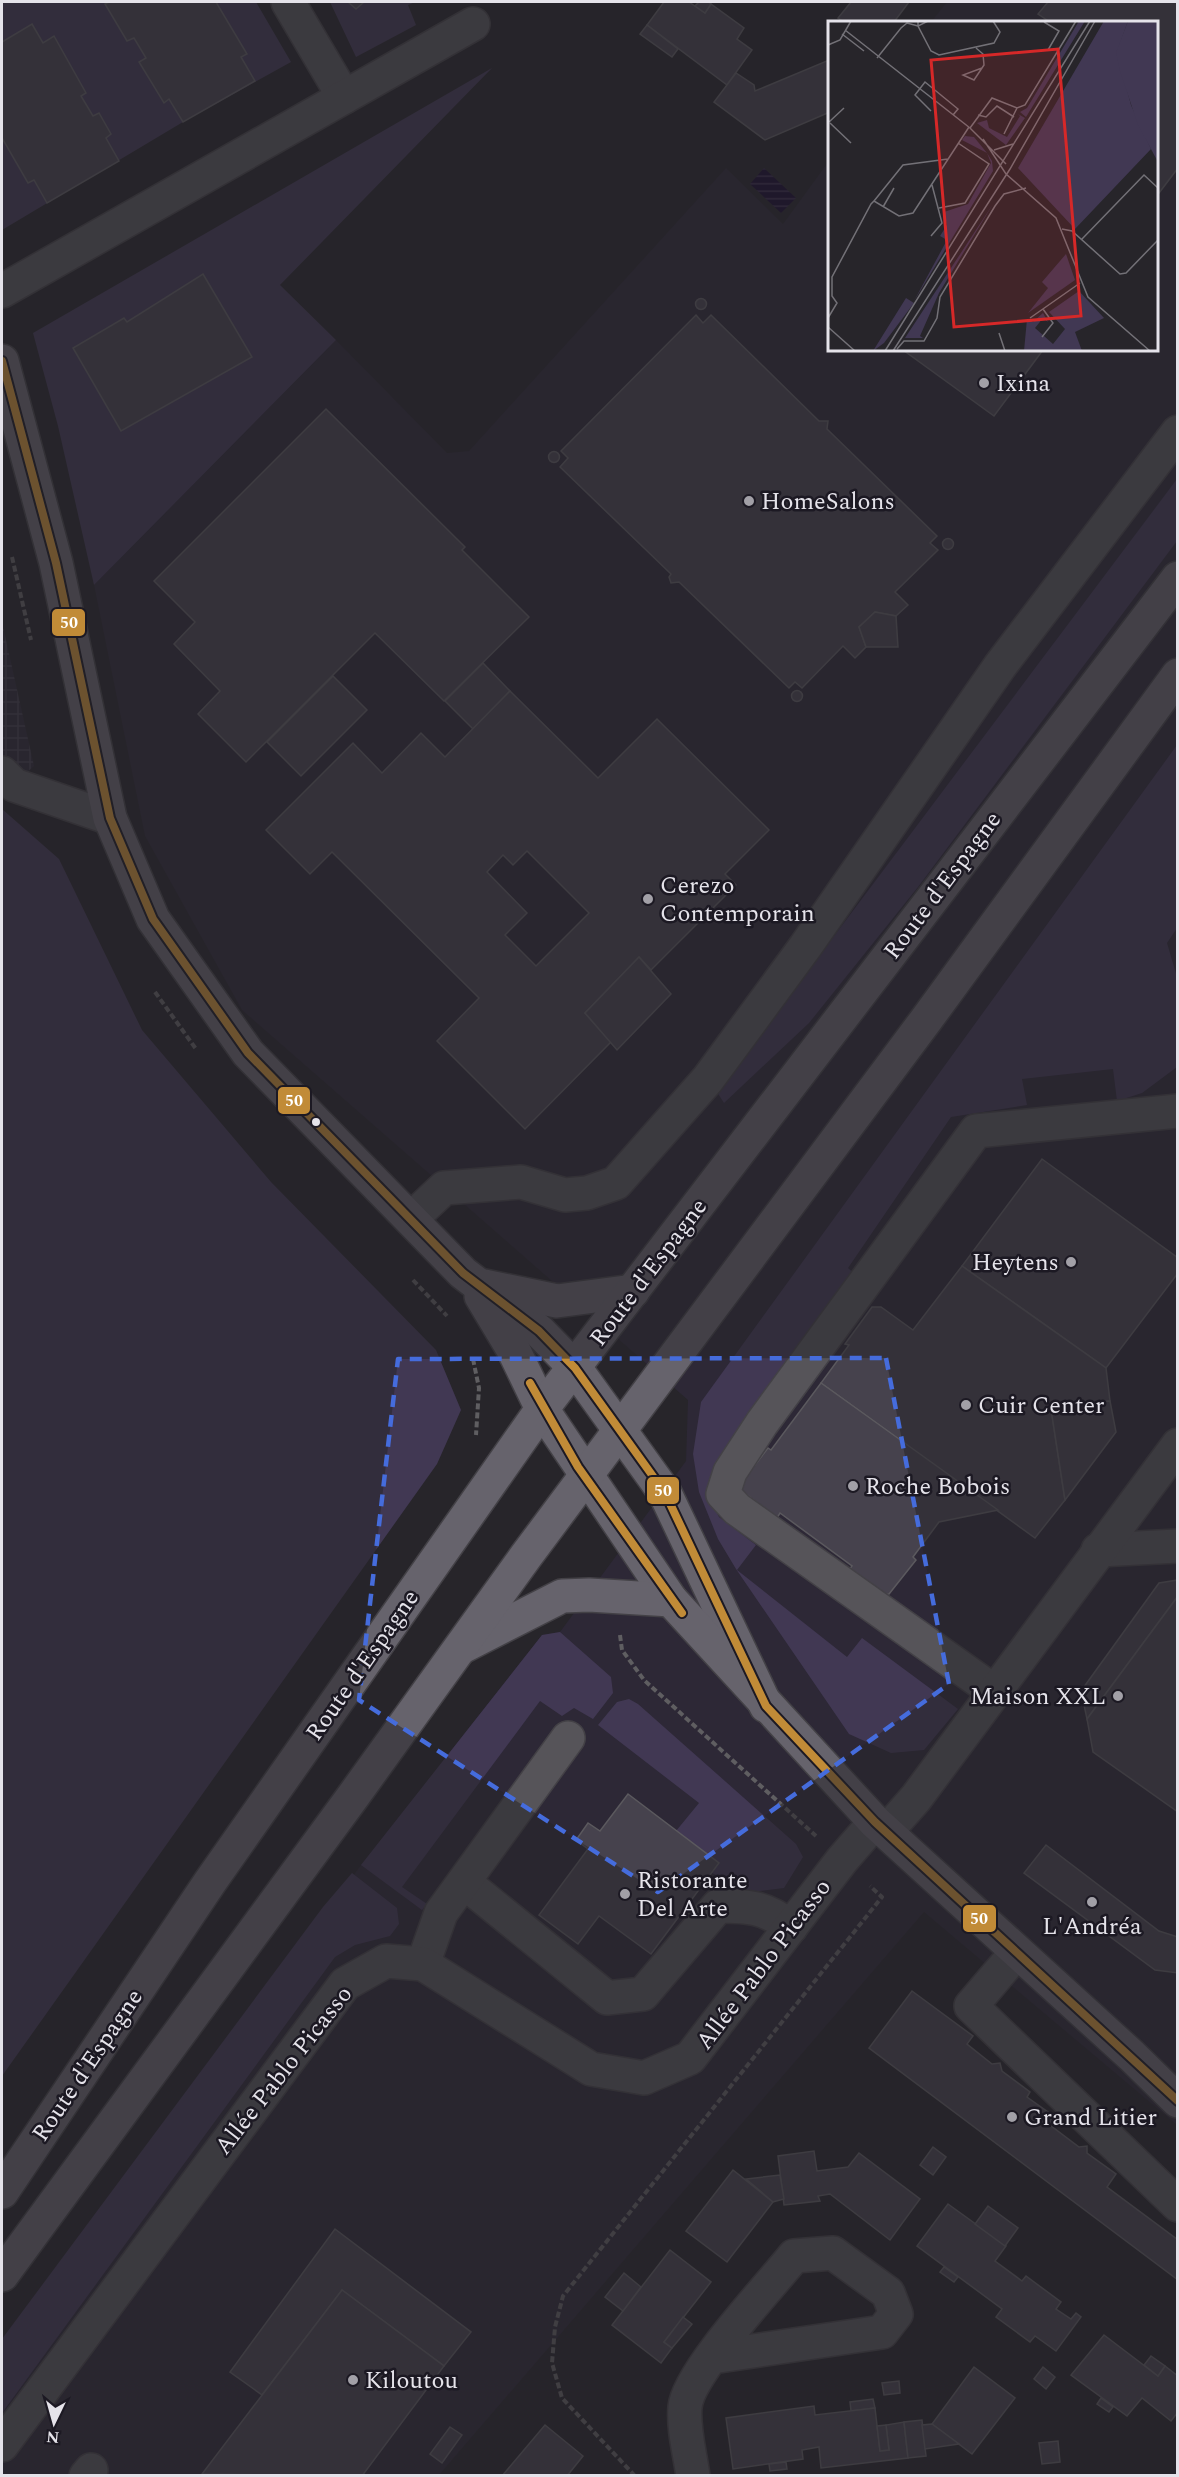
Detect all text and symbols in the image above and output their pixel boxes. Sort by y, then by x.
inset map [828,21,1158,351]
place label: Ixina [996,366,1051,402]
marker: Ixina [977,376,991,390]
place label: HomeSalons [761,484,895,520]
marker: HomeSalons [742,494,756,508]
line badge: 50 [51,608,86,637]
text: 50 [60,611,78,635]
street label: Route d'Espagne [875,804,1011,967]
place label: Cerezo Contemporain [660,868,815,932]
marker: Cerezo Contemporain [641,892,655,906]
line badge: 50 [277,1086,311,1115]
text: 50 [285,1089,303,1113]
unlabelled marker [310,1116,322,1128]
street label: Route d'Espagne [581,1191,717,1354]
place label: Heytens [972,1245,1059,1281]
marker: Heytens [1064,1255,1078,1269]
place label: Cuir Center [978,1388,1105,1424]
marker: Cuir Center [959,1398,973,1412]
place label: Roche Bobois [865,1469,1010,1505]
line badge: 50 [646,1476,680,1505]
text: 50 [654,1479,672,1503]
marker: Roche Bobois [846,1479,860,1493]
street label: Route d'Espagne [297,1582,429,1749]
place label: Maison XXL [970,1679,1106,1715]
marker: Maison XXL [1111,1689,1125,1703]
place label: Ristorante Del Arte [637,1863,748,1927]
street label: Allée Pablo Picasso [687,1871,840,2058]
marker: Ristorante Del Arte [618,1887,632,1901]
marker: L'Andréa [1085,1895,1099,1909]
line badge: 50 [962,1904,997,1933]
text: 50 [970,1907,988,1931]
place label: L'Andréa [1042,1909,1142,1945]
street label: Allée Pablo Picasso [206,1978,362,2163]
street label: Route d'Espagne [23,1982,152,2149]
place label: Grand Litier [1024,2100,1157,2136]
marker: Grand Litier [1005,2110,1019,2124]
place label: Kiloutou [365,2363,458,2399]
marker: Kiloutou [346,2373,360,2387]
north arrow [24,2393,84,2453]
text: N [45,2424,60,2449]

